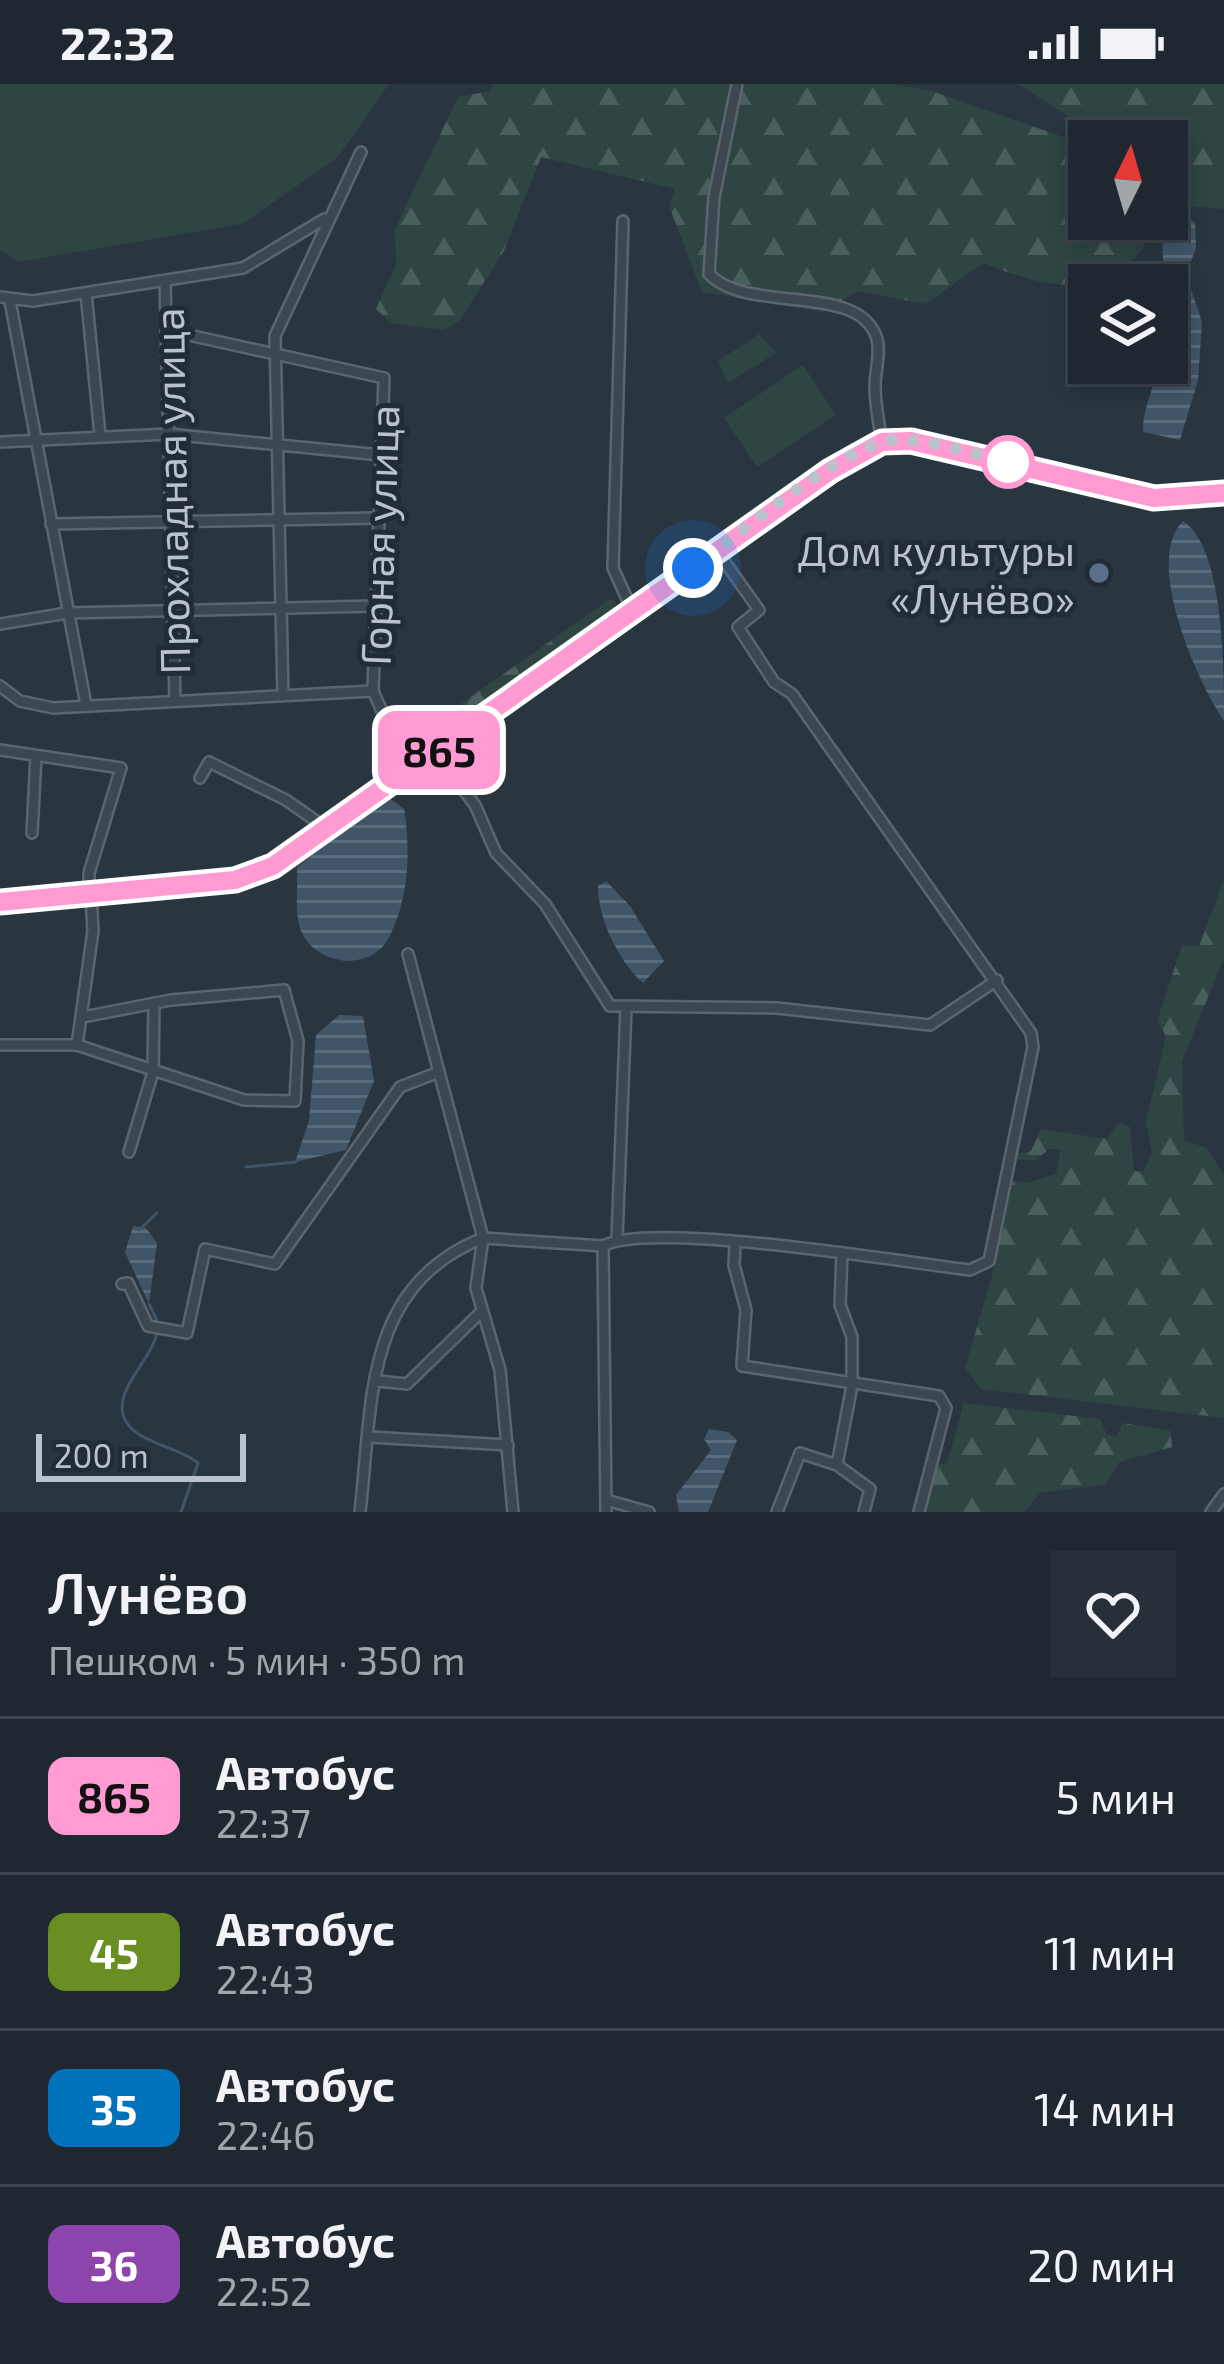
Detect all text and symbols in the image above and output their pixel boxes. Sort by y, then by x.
text: 22:32 [60,15,176,69]
north arrow [1068,120,1188,240]
map controls [1068,120,1188,384]
button: layers [1068,264,1188,384]
street label: Прохладная улица [142,307,199,675]
street label: Горная улица [348,404,409,666]
unlabelled marker [983,437,1033,487]
place label: Дом культуры «Лунёво» [797,524,1075,623]
your location [663,538,723,598]
marker: Дом культуры «Лунёво» [1086,560,1112,586]
line badge: 865 [370,711,508,789]
text: 865 [402,725,476,775]
scale bar [36,1428,246,1481]
text: 200 m [54,1435,149,1475]
button: heart [1050,1551,1176,1677]
text: Лунёво [48,1557,248,1625]
text: Пешком · 5 мин · 350 m [48,1636,465,1683]
text: Автобус [216,1745,395,1799]
text: 5 мин [1056,1769,1176,1823]
text: 865 [77,1771,151,1821]
text: 22:37 [216,1799,311,1846]
text: Автобус [216,1901,395,1955]
text: 11 мин [1044,1925,1176,1979]
text: 45 [89,1927,139,1977]
text: 22:43 [216,1955,315,2002]
text: Автобус [216,2057,395,2111]
text: 14 мин [1034,2081,1176,2135]
text: 35 [91,2083,138,2133]
text: 22:46 [216,2111,315,2158]
text: Автобус [216,2213,395,2267]
text: 20 мин [1027,2237,1176,2291]
text: 36 [90,2239,138,2289]
text: 22:52 [216,2267,312,2314]

